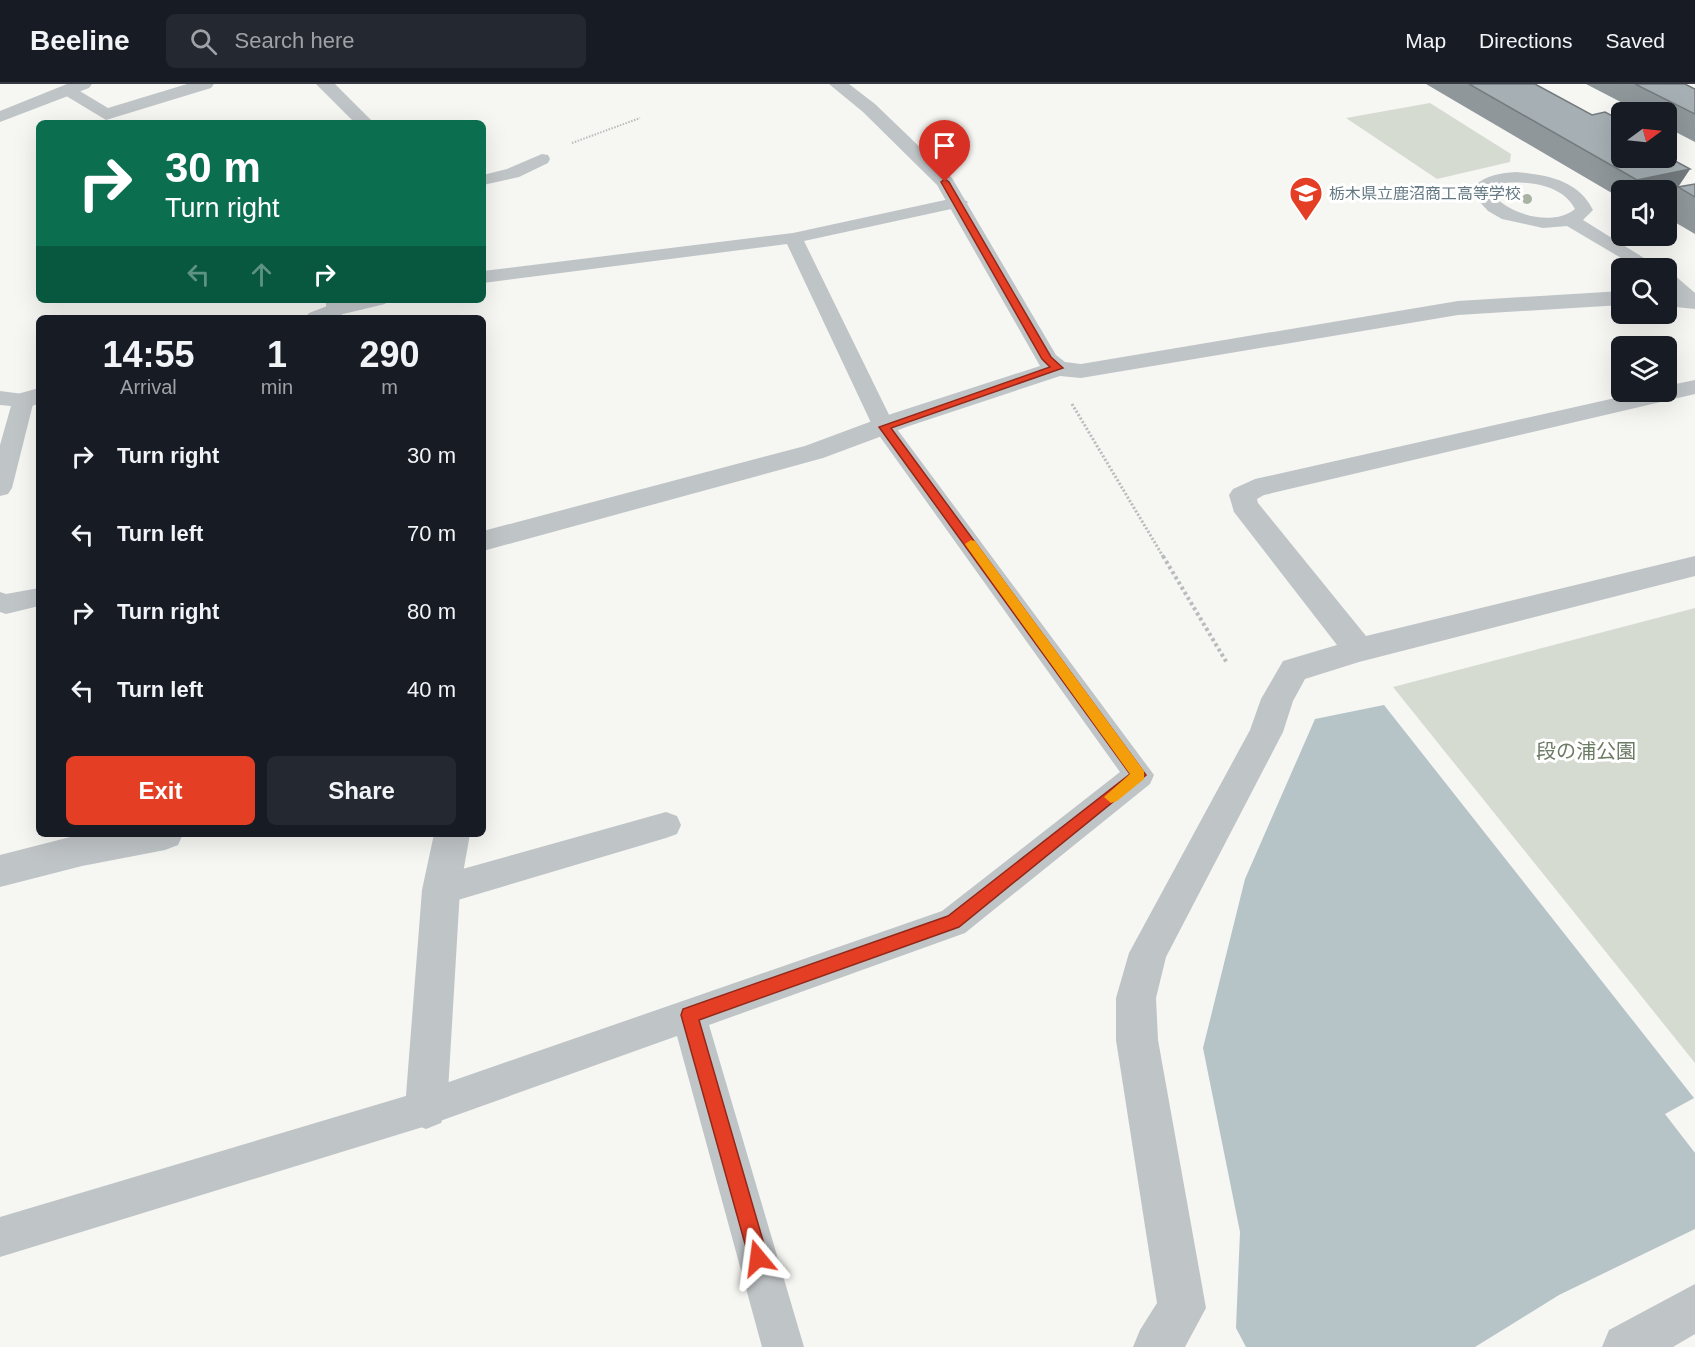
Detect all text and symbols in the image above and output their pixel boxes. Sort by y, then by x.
search box [166,14,586,68]
text: Beeline [30,25,130,56]
icon: search [187,25,220,58]
text: Search here [235,28,354,53]
text: Map [1405,29,1446,52]
text: Directions [1479,29,1572,52]
text: Saved [1605,29,1665,52]
north arrow [1611,102,1677,168]
map controls [1611,102,1677,402]
pin [919,120,970,182]
icon: arrive [928,129,961,162]
icon: right [66,144,144,222]
text: 30 m [165,144,261,191]
school or university icon: 栃木県立鹿沼商工高等学校 [1288,175,1324,222]
button: sound [1611,180,1677,246]
place label: 栃木県立鹿沼商工高等学校 [1329,185,1521,202]
text: Turn right [165,193,280,223]
icon: left [182,258,215,291]
icon: ahead [245,258,278,291]
icon: right [308,258,341,291]
button: search [1611,258,1677,324]
text: 14:55 [102,334,194,375]
text: 1 [267,334,287,375]
text: 290 [359,334,420,375]
button: layers [1611,336,1677,402]
text: Arrival [120,376,177,398]
text: min [261,376,293,398]
text: m [381,376,398,398]
icon: right [66,440,99,473]
text: Turn right [117,443,219,468]
text: 30 m [407,443,456,468]
icon: left [66,518,99,551]
text: Turn left [117,521,203,546]
text: 70 m [407,521,456,546]
icon: right [66,596,99,629]
text: Turn right [117,599,219,624]
text: 80 m [407,599,456,624]
icon: left [66,674,99,707]
text: Turn left [117,677,203,702]
text: 40 m [407,677,456,702]
park label: 段の浦公園 [1536,740,1636,762]
button: Exit [66,756,255,825]
button: Share [267,756,456,825]
position arrow [726,1226,790,1290]

